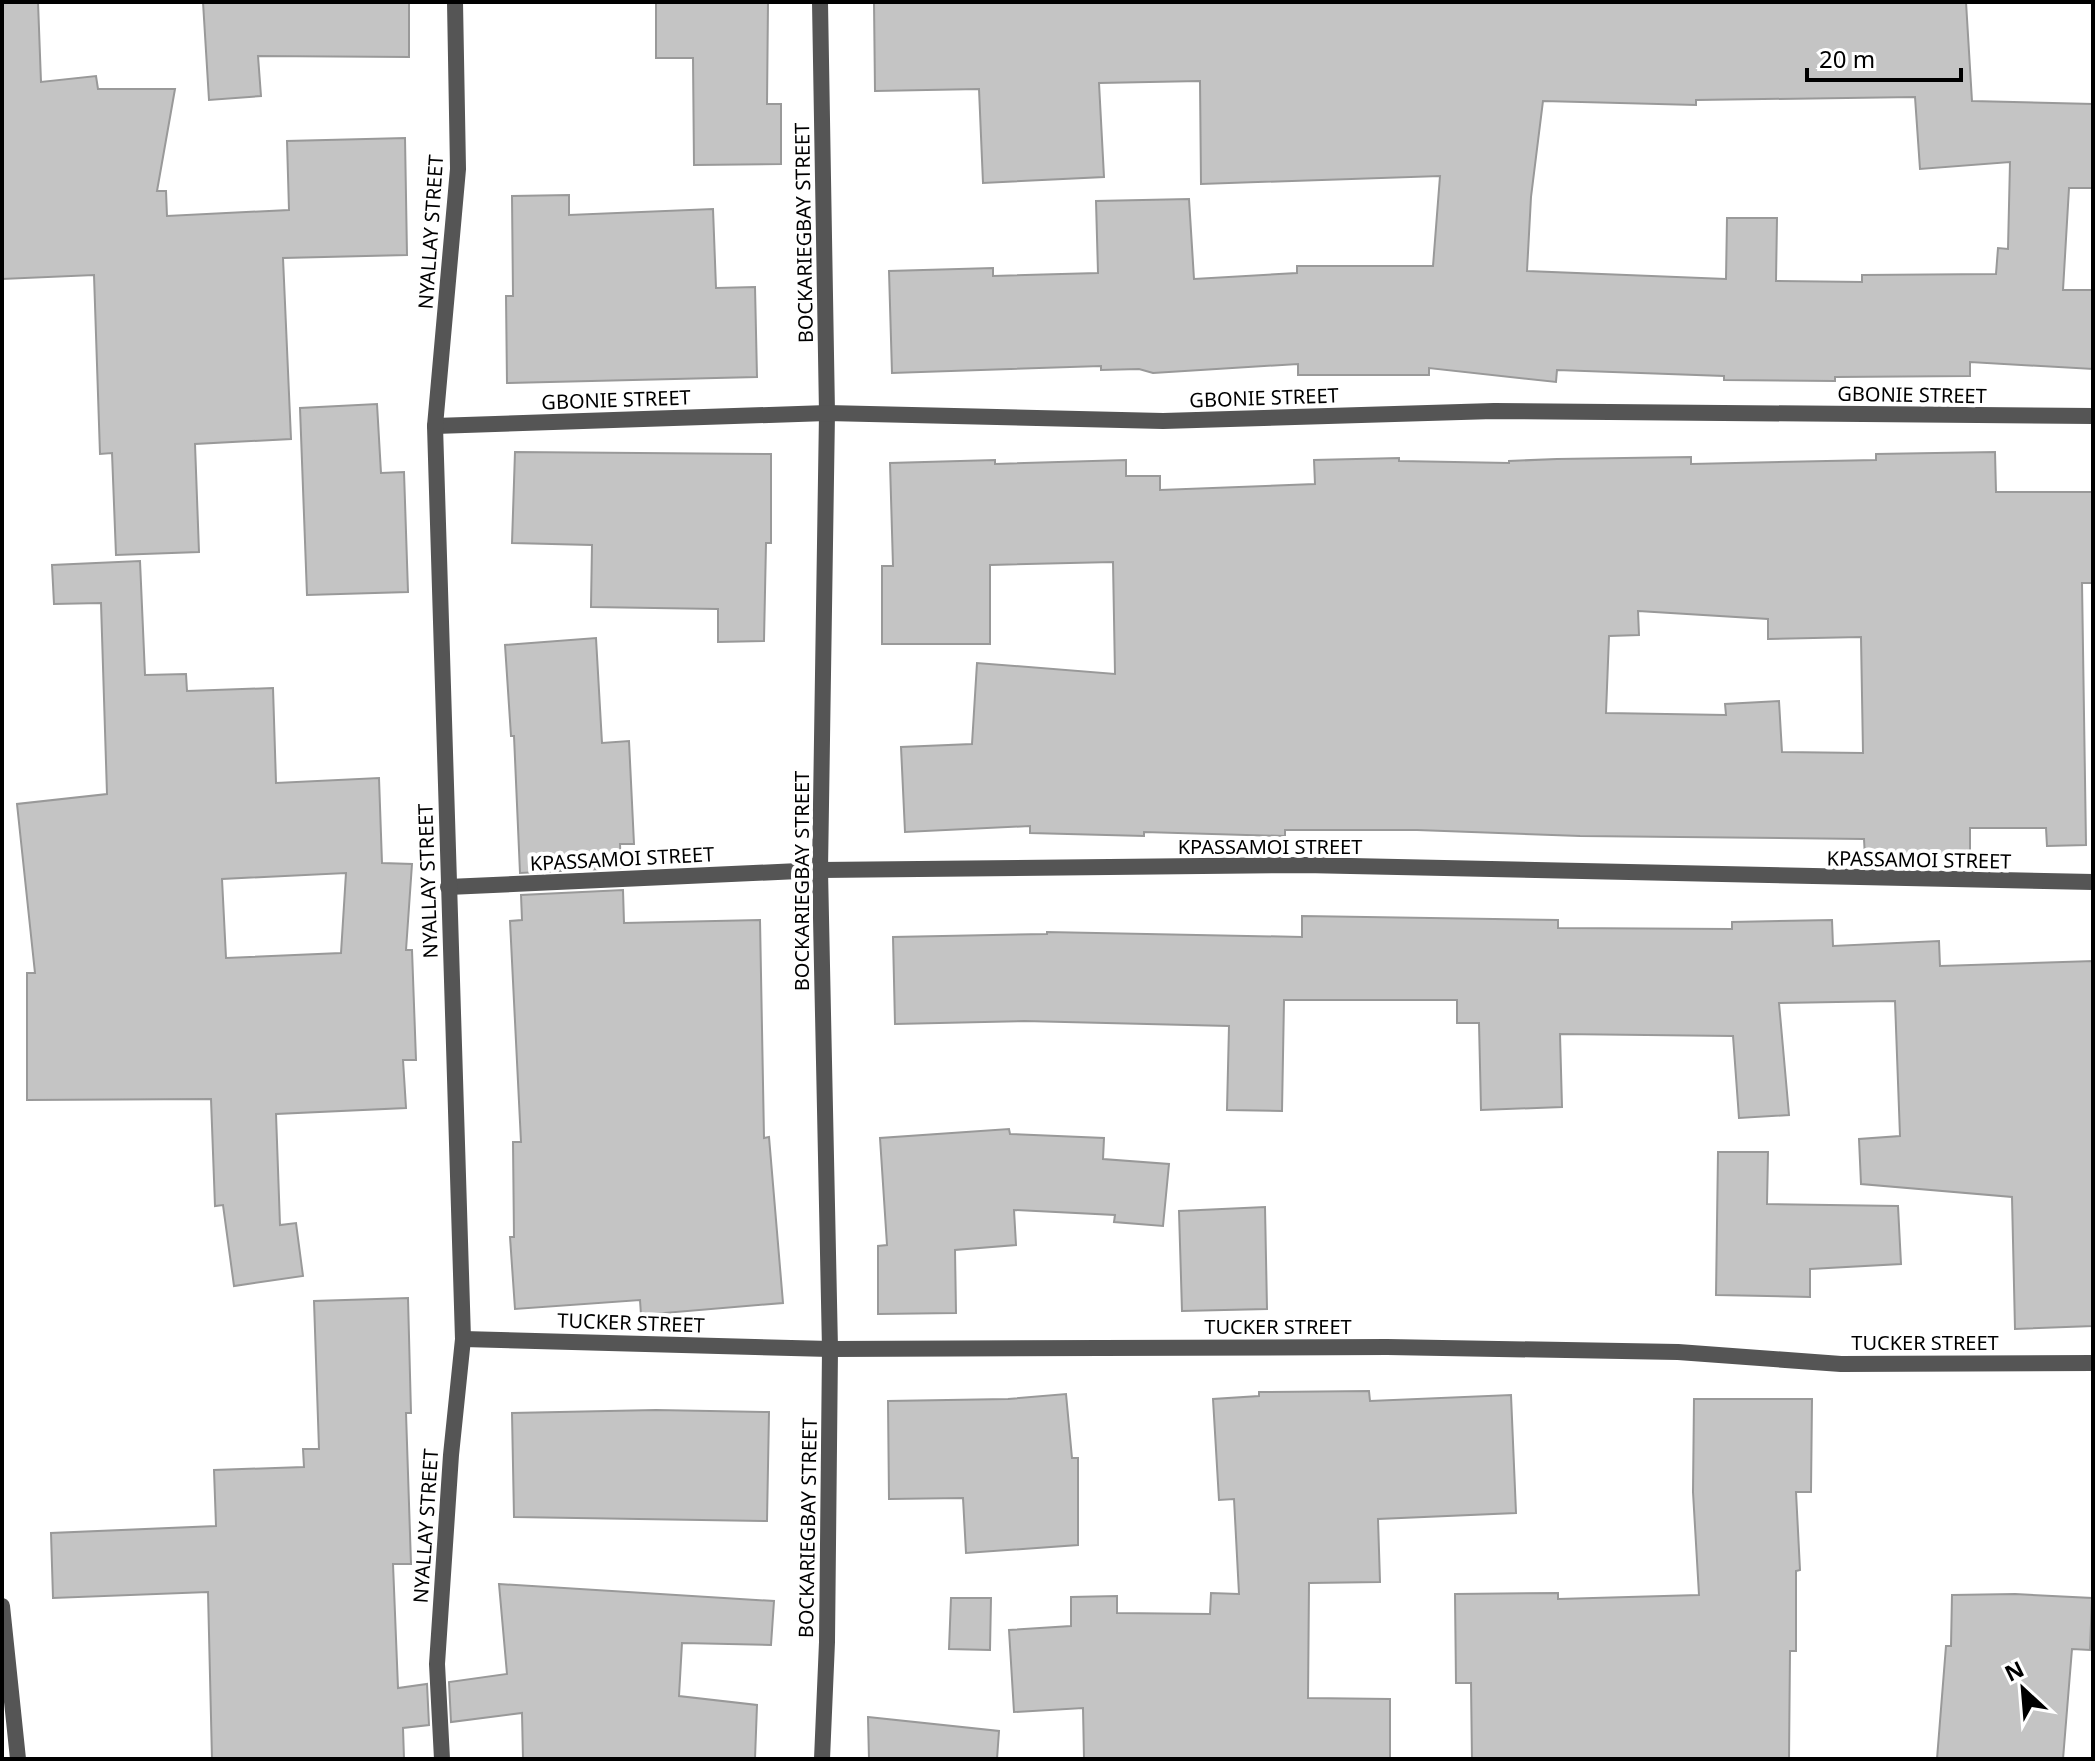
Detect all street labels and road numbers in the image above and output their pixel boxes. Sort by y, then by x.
street label: BOCKARIEGBAY STREET [788,123,819,343]
street label: NYALLAY STREET [412,154,449,310]
street label: GBONIE STREET [1837,380,1987,409]
street label: GBONIE STREET [1189,381,1339,414]
street label: GBONIE STREET [541,383,691,416]
street label: BOCKARIEGBAY STREET [788,771,815,991]
street label: NYALLAY STREET [411,803,444,959]
street label: KPASSAMOI STREET [1178,833,1362,860]
street label: KPASSAMOI STREET [529,840,715,877]
street label: KPASSAMOI STREET [1826,844,2012,875]
street label: TUCKER STREET [557,1306,705,1339]
street label: TUCKER STREET [1204,1313,1352,1340]
street label: TUCKER STREET [1851,1329,1999,1356]
street label: BOCKARIEGBAY STREET [792,1418,823,1638]
street label: NYALLAY STREET [407,1448,444,1604]

